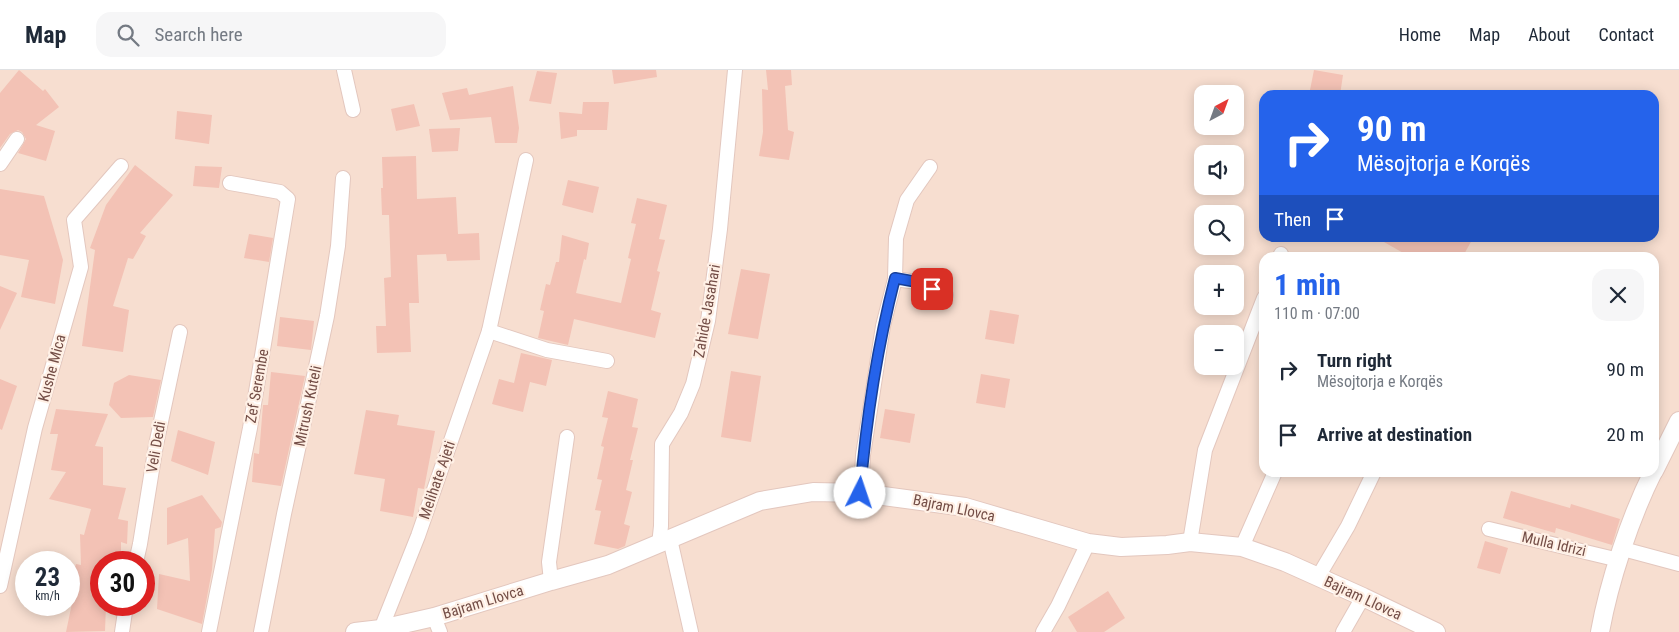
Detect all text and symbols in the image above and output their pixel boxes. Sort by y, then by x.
search box [96,12,446,57]
text: Map [25,21,66,49]
icon: search [114,21,142,49]
text: Search here [154,23,243,46]
text: Home [1399,24,1441,45]
text: Map [1469,24,1500,45]
text: About [1528,24,1570,45]
text: Contact [1598,24,1654,45]
north arrow [1194,85,1244,135]
map controls [1194,85,1244,375]
text: 90 m [1357,109,1426,150]
icon: right [1274,110,1339,175]
button: sound [1194,145,1244,195]
text: Mësojtorja e Korqës [1357,151,1530,176]
button: search [1194,205,1244,255]
icon: arrive [1321,205,1349,233]
text: Then [1274,208,1311,231]
street label: Zahide Jasahari [690,263,724,359]
button: + [1194,265,1244,315]
text: 1 min [1274,267,1341,302]
pin [911,268,953,310]
button: close [1592,269,1644,321]
icon: arrive [918,275,946,303]
text: 110 m · 07:00 [1274,304,1360,323]
button: − [1194,325,1244,375]
street label: Kushe Mica [34,332,70,404]
street label: Zef Serembe [242,348,272,424]
text: Turn right [1317,349,1392,372]
icon: right [1274,356,1302,384]
text: 90 m [1607,358,1644,381]
street label: Mitrush Kuteli [291,364,325,448]
text: Mësojtorja e Korqës [1317,372,1443,391]
street label: Veli Dedi [143,420,169,474]
icon: arrive [1274,421,1302,449]
text: Arrive at destination [1317,423,1472,446]
text: 20 m [1607,423,1644,446]
street label: Melihate Ajeti [415,439,459,521]
position arrow [833,466,885,518]
street label: Bajram Llovca [911,491,997,525]
street label: Mulla Idrizi [1520,528,1588,560]
speed limit sign: 30 [90,551,155,616]
text: 23 [35,563,60,592]
street label: Bajram Llovca [1321,572,1405,624]
street label: Bajram Llovca [441,581,525,623]
text: km/h [35,589,60,603]

